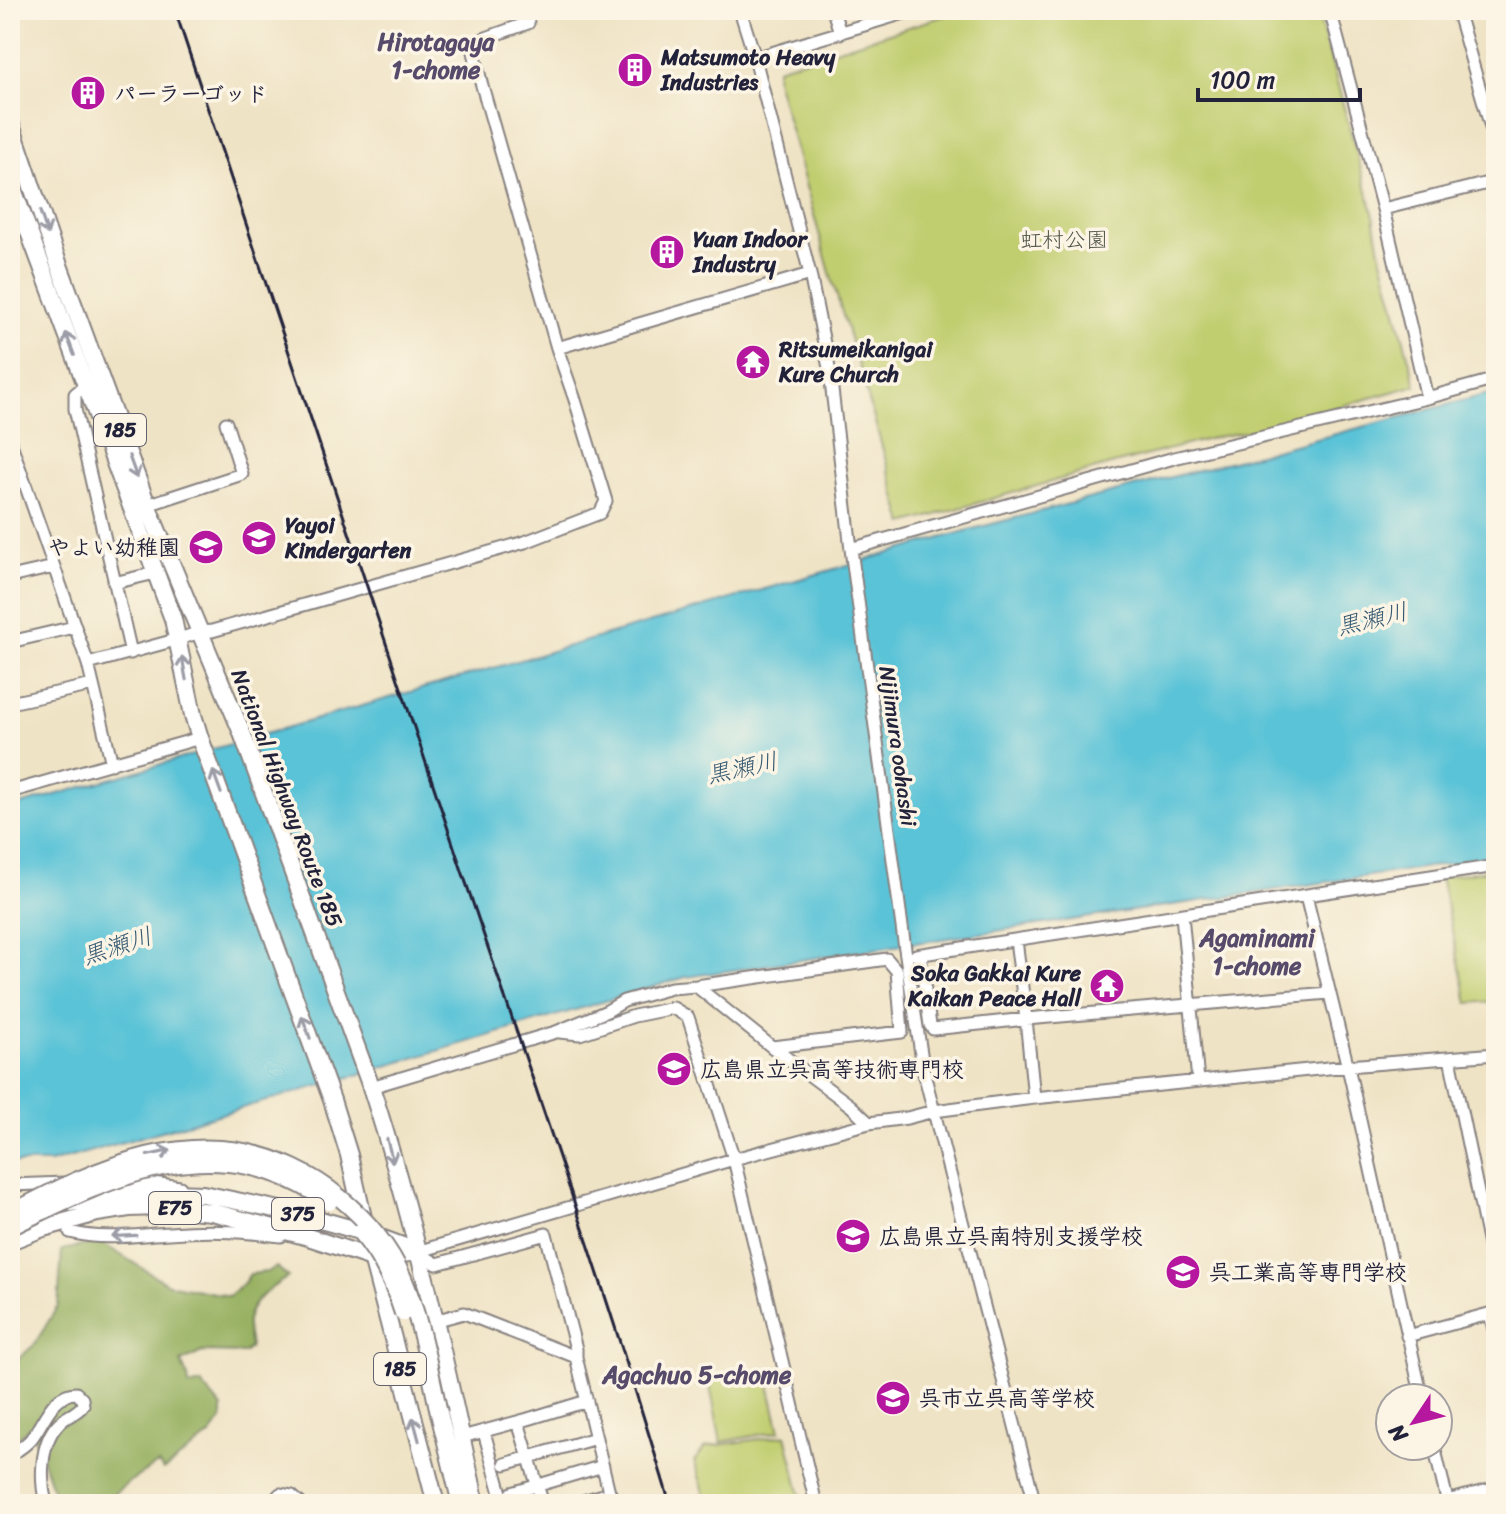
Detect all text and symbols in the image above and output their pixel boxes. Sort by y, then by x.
district label: Hirotagaya 1-chome [378,21,495,91]
place label: Matsumoto Heavy Industries [660,38,836,102]
building icon: Matsumoto Heavy Industries [616,51,654,89]
scale bar [1198,52,1360,102]
text: 100 m [1210,59,1275,101]
building icon: パーラーゴッド [69,74,107,112]
place label: パーラーゴッド [114,74,268,113]
one-way arrow [38,210,53,235]
place label: Yuan Indoor Industry [692,220,808,284]
park label: 虹村公園 [1020,220,1108,259]
building icon: Yuan Indoor Industry [648,233,686,271]
place label: Ritsumeikanigai Kure Church [778,330,934,394]
one-way arrow [62,332,76,357]
temple icon: Ritsumeikanigai Kure Church [734,343,772,381]
road number: 185 [94,414,146,446]
one-way arrow [127,454,142,479]
place label: Yayoi Kindergarten [284,506,412,570]
school or university icon: Yayoi Kindergarten [240,519,278,557]
place label: やよい幼稚園 [48,528,180,567]
school or university icon: やよい幼稚園 [187,528,225,566]
water label: 黒瀬川 [1332,590,1412,648]
one-way arrow [175,656,190,682]
street label: National Highway Route 185 [220,663,354,933]
street label: Nijimura oohashi [867,663,929,830]
water label: 黒瀬川 [702,740,782,796]
one-way arrow [208,770,223,795]
water label: 黒瀬川 [76,915,158,977]
district label: Agaminami 1-chome [1198,917,1316,987]
place label: Soka Gakkai Kure Kaikan Peace Hall [907,954,1083,1018]
temple icon: Soka Gakkai Kure Kaikan Peace Hall [1088,967,1126,1005]
one-way arrow [298,1015,312,1040]
school or university icon: 広島県立呉高等技術専門校 [655,1050,693,1088]
place label: 広島県立呉高等技術専門校 [700,1050,964,1089]
one-way arrow [383,1137,398,1163]
one-way arrow [146,1145,172,1160]
road number: E75 [149,1192,201,1224]
road number: 375 [272,1198,324,1230]
school or university icon: 広島県立呉南特別支援学校 [834,1217,872,1255]
place label: 広島県立呉南特別支援学校 [879,1217,1143,1256]
one-way arrow [111,1229,138,1244]
school or university icon: 呉工業高等専門学校 [1164,1253,1202,1291]
place label: 呉工業高等専門学校 [1209,1253,1407,1292]
road number: 185 [374,1353,426,1385]
district label: Agachuo 5-chome [602,1354,792,1396]
school or university icon: 呉市立呉高等学校 [874,1379,912,1417]
place label: 呉市立呉高等学校 [919,1379,1095,1418]
north arrow [1374,1382,1454,1462]
text: N [1377,1415,1419,1451]
one-way arrow [407,1416,422,1442]

